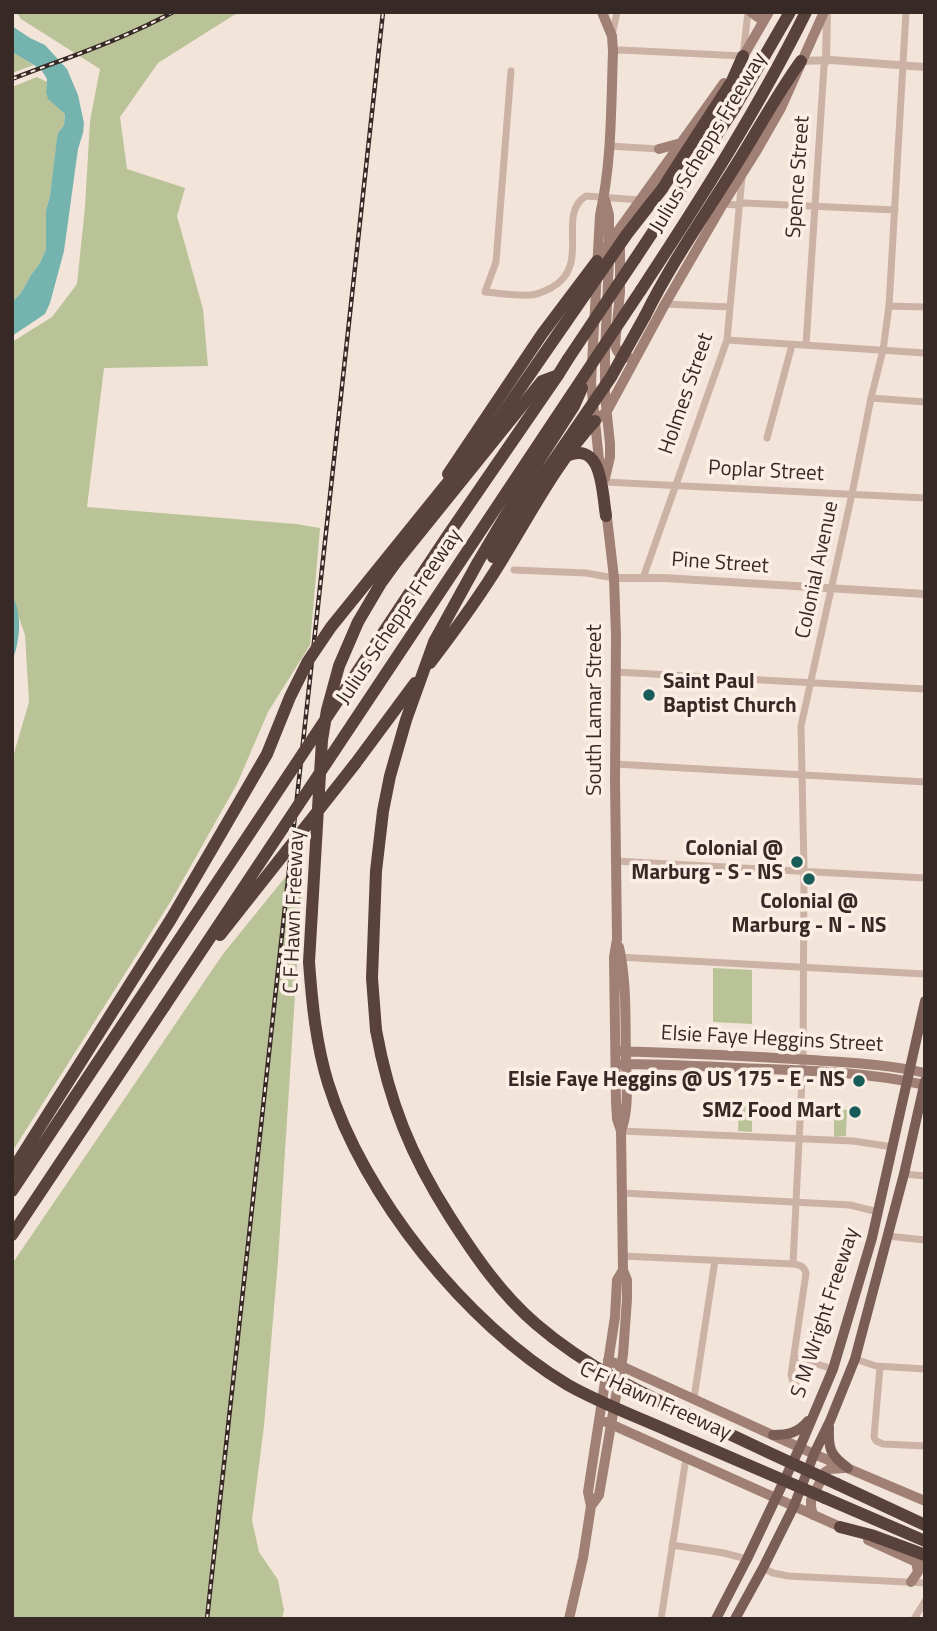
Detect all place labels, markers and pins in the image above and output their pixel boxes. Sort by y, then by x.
place label: Saint Paul Baptist Church [663,670,797,720]
marker: Saint Paul Baptist Church [641,687,657,703]
place label: Colonial @ Marburg - S - NS [631,837,783,887]
marker: Colonial @ Marburg - S - NS [789,854,805,870]
marker: Colonial @ Marburg - N - NS [801,871,817,887]
place label: Colonial @ Marburg - N - NS [732,890,886,940]
place label: Elsie Faye Heggins @ US 175 - E - NS [508,1068,845,1094]
marker: Elsie Faye Heggins @ US 175 - E - NS [851,1073,867,1089]
place label: SMZ Food Mart [702,1099,841,1125]
marker: SMZ Food Mart [847,1104,863,1120]

